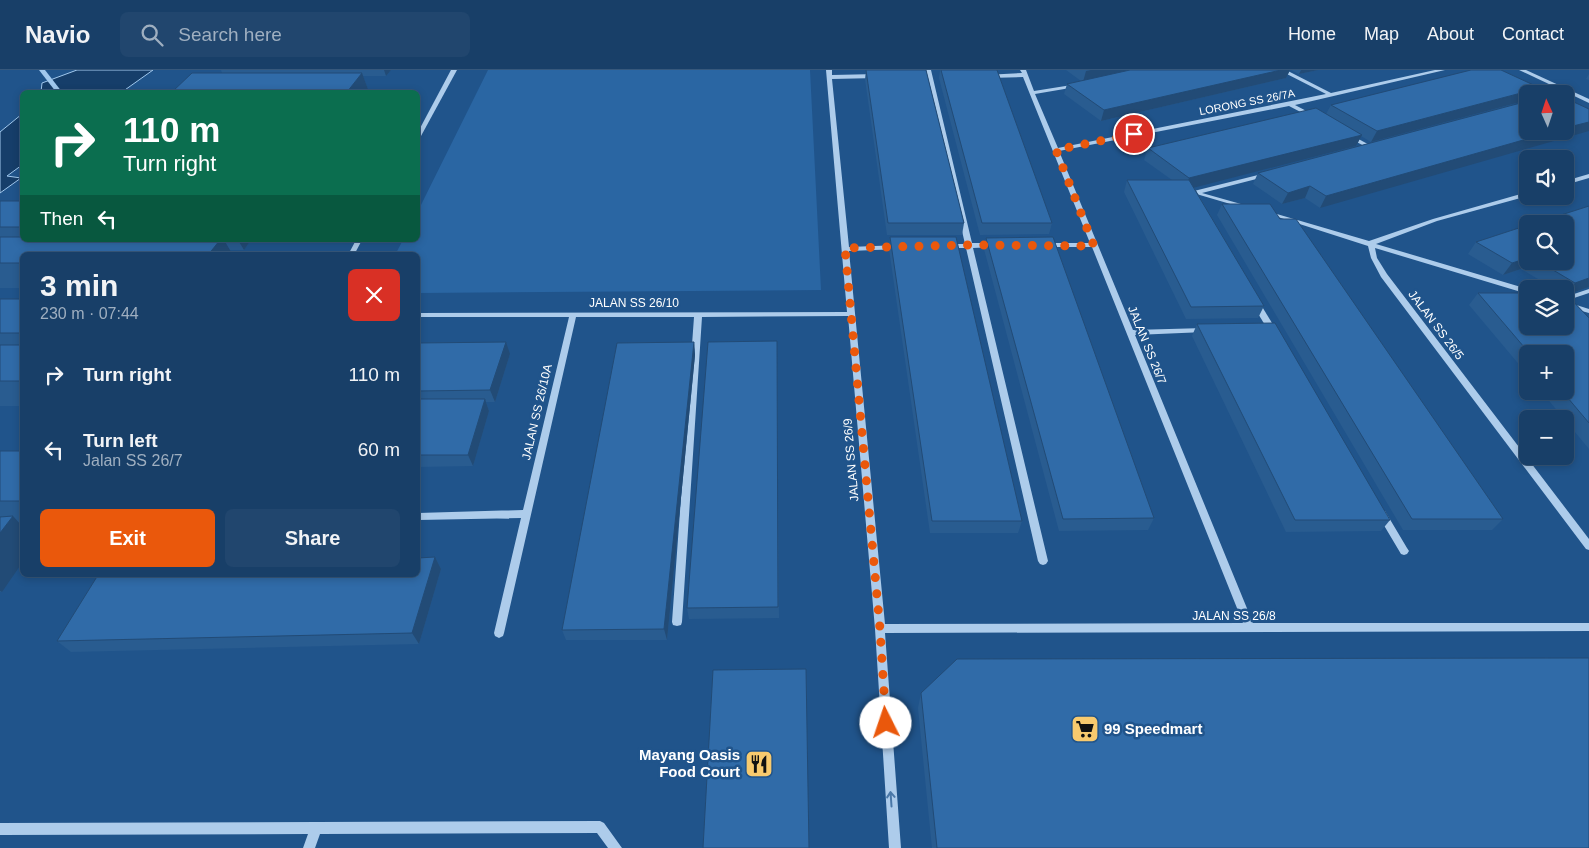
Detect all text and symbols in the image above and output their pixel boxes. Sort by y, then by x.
search box [120,12,470,57]
text: Navio [25,21,90,48]
icon: search [138,21,166,49]
text: Search here [178,24,282,45]
text: Home [1288,24,1336,44]
text: Map [1364,24,1399,44]
text: About [1427,24,1474,44]
text: Contact [1502,24,1564,44]
north arrow [1519,85,1574,140]
map controls [1519,85,1574,465]
street label: LORONG SS 26/7A [1198,87,1296,117]
icon: right [40,110,105,175]
text: 110 m [123,110,220,149]
pin [1113,113,1155,155]
icon: arrive [1120,120,1148,148]
button: sound [1519,150,1574,205]
text: Turn right [123,151,216,176]
icon: left [93,205,121,233]
text: Then [40,208,83,229]
button: search [1519,215,1574,270]
text: 3 min [40,269,118,302]
button: close [348,269,400,321]
button: layers [1519,280,1574,335]
street label: JALAN SS 26/5 [1405,287,1467,363]
street label: JALAN SS 26/10 [589,296,679,310]
street label: JALAN SS 26/7 [1125,304,1169,387]
text: 230 m · 07:44 [40,305,139,322]
button: + [1519,345,1574,400]
icon: right [40,361,68,389]
street label: JALAN SS 26/10A [519,363,555,461]
text: Turn right [83,364,171,385]
text: 110 m [349,364,400,385]
button: − [1519,410,1574,465]
street label: JALAN SS 26/9 [840,418,862,502]
text: Turn left [83,430,158,451]
icon: left [40,436,68,464]
text: 60 m [358,439,400,460]
text: Jalan SS 26/7 [83,452,183,469]
button: Exit [40,509,215,567]
button: Share [225,509,400,567]
street label: JALAN SS 26/8 [1192,609,1276,623]
position arrow [859,696,911,748]
supermarket icon: 99 Speedmart [1070,714,1100,744]
place label: 99 Speedmart [1104,720,1202,737]
place label: Mayang Oasis Food Court [639,746,740,780]
restaurant icon: Mayang Oasis Food Court [744,749,774,779]
one-way arrow [887,792,896,808]

